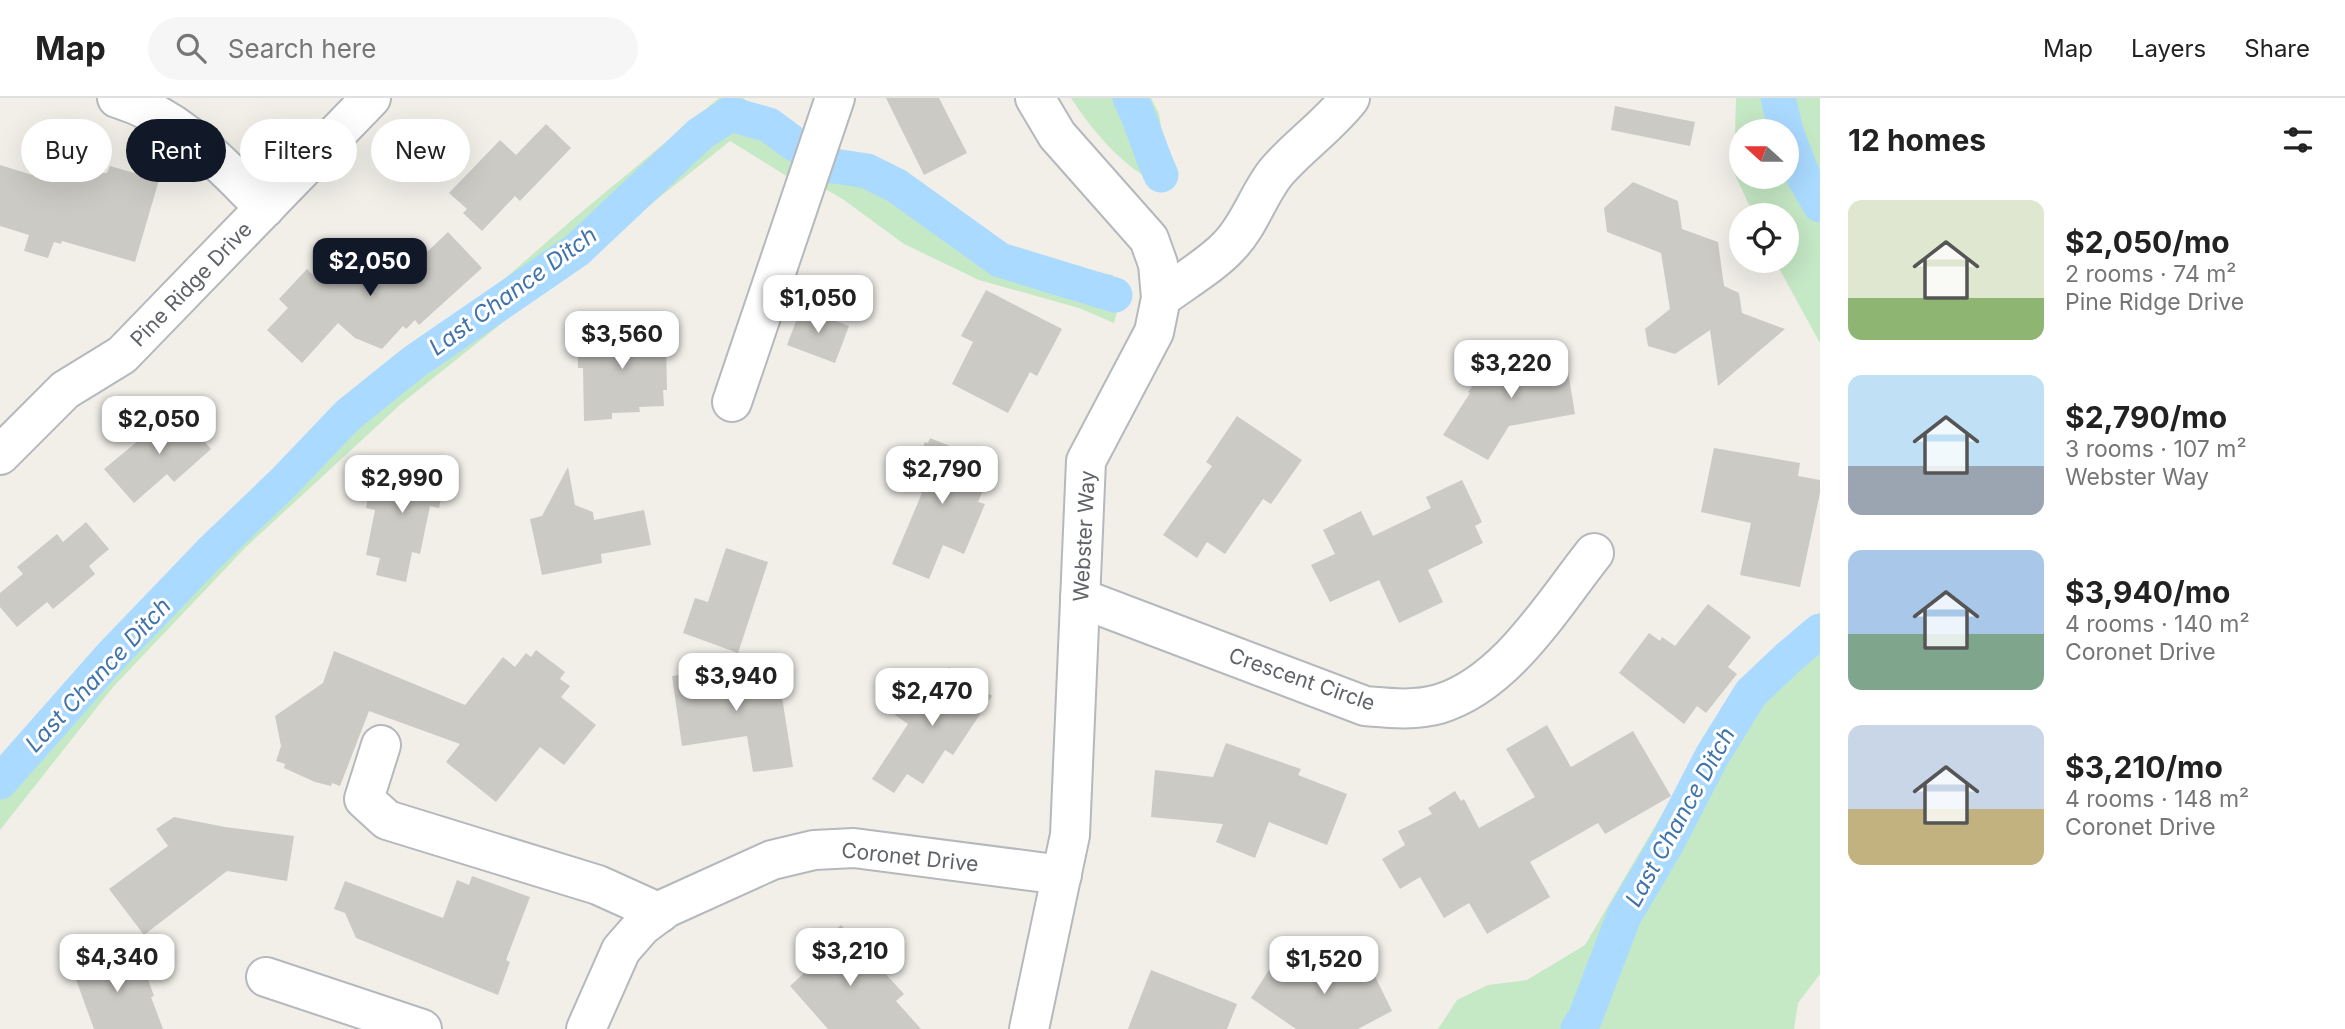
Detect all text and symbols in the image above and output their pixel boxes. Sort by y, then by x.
search box [148,17,638,80]
text: Map [35,28,106,68]
icon: search [172,29,210,67]
text: Search here [228,33,376,64]
text: Map [2043,34,2093,63]
text: Layers [2131,34,2206,63]
text: Share [2244,34,2310,63]
chip: Buy [21,119,112,182]
chip: Rent [126,119,226,182]
chip: Filters [240,119,357,182]
chip: New [371,119,470,182]
north arrow [1729,119,1799,189]
map controls [1729,119,1799,273]
icon: filters [2279,121,2317,159]
text: 12 homes [1848,122,1986,158]
button: locate [1729,203,1799,273]
street label: Pine Ridge Drive [125,216,257,352]
water label: Last Chance Ditch [424,221,602,361]
text: $2,050/mo [2065,224,2230,260]
icon: home [1904,228,1988,312]
pin: $2,050 [313,238,427,298]
text: $2,050 [329,247,411,275]
text: 2 rooms · 74 m² [2065,260,2237,288]
pin: $1,050 [761,275,875,335]
text: $1,050 [779,284,857,312]
text: Pine Ridge Drive [2065,288,2244,316]
pin: $3,560 [565,312,679,371]
text: $3,560 [581,320,663,348]
pin: $3,220 [1454,341,1568,400]
text: $3,220 [1470,349,1552,377]
pin: $2,050 [102,396,216,456]
text: $2,790/mo [2065,399,2227,435]
icon: home [1904,403,1988,487]
text: $2,050 [118,405,200,433]
text: 3 rooms · 107 m² [2065,435,2247,463]
pin: $2,790 [885,446,999,506]
text: $2,790 [902,455,982,483]
pin: $2,990 [345,456,459,515]
text: Webster Way [2065,463,2209,491]
text: $2,990 [361,464,443,492]
street label: Webster Way [1068,470,1100,602]
text: $3,940/mo [2065,574,2230,610]
icon: home [1904,578,1988,662]
water label: Last Chance Ditch [19,592,177,758]
text: 4 rooms · 140 m² [2065,610,2250,638]
text: Coronet Drive [2065,638,2216,666]
street label: Crescent Circle [1226,642,1378,716]
pin: $3,940 [679,654,793,713]
text: $3,940 [695,662,777,690]
pin: $2,470 [875,668,989,728]
text: $2,470 [891,677,973,705]
water label: Last Chance Ditch [1619,723,1741,911]
text: $3,210/mo [2065,749,2223,785]
icon: home [1904,753,1988,837]
text: 4 rooms · 148 m² [2065,785,2249,813]
text: Coronet Drive [2065,813,2216,841]
street label: Coronet Drive [840,837,980,877]
pin: $3,210 [793,928,907,988]
pin: $4,340 [60,934,174,994]
pin: $1,520 [1267,936,1381,996]
text: $3,210 [811,937,889,965]
text: $4,340 [76,943,158,971]
text: $1,520 [1285,945,1363,973]

